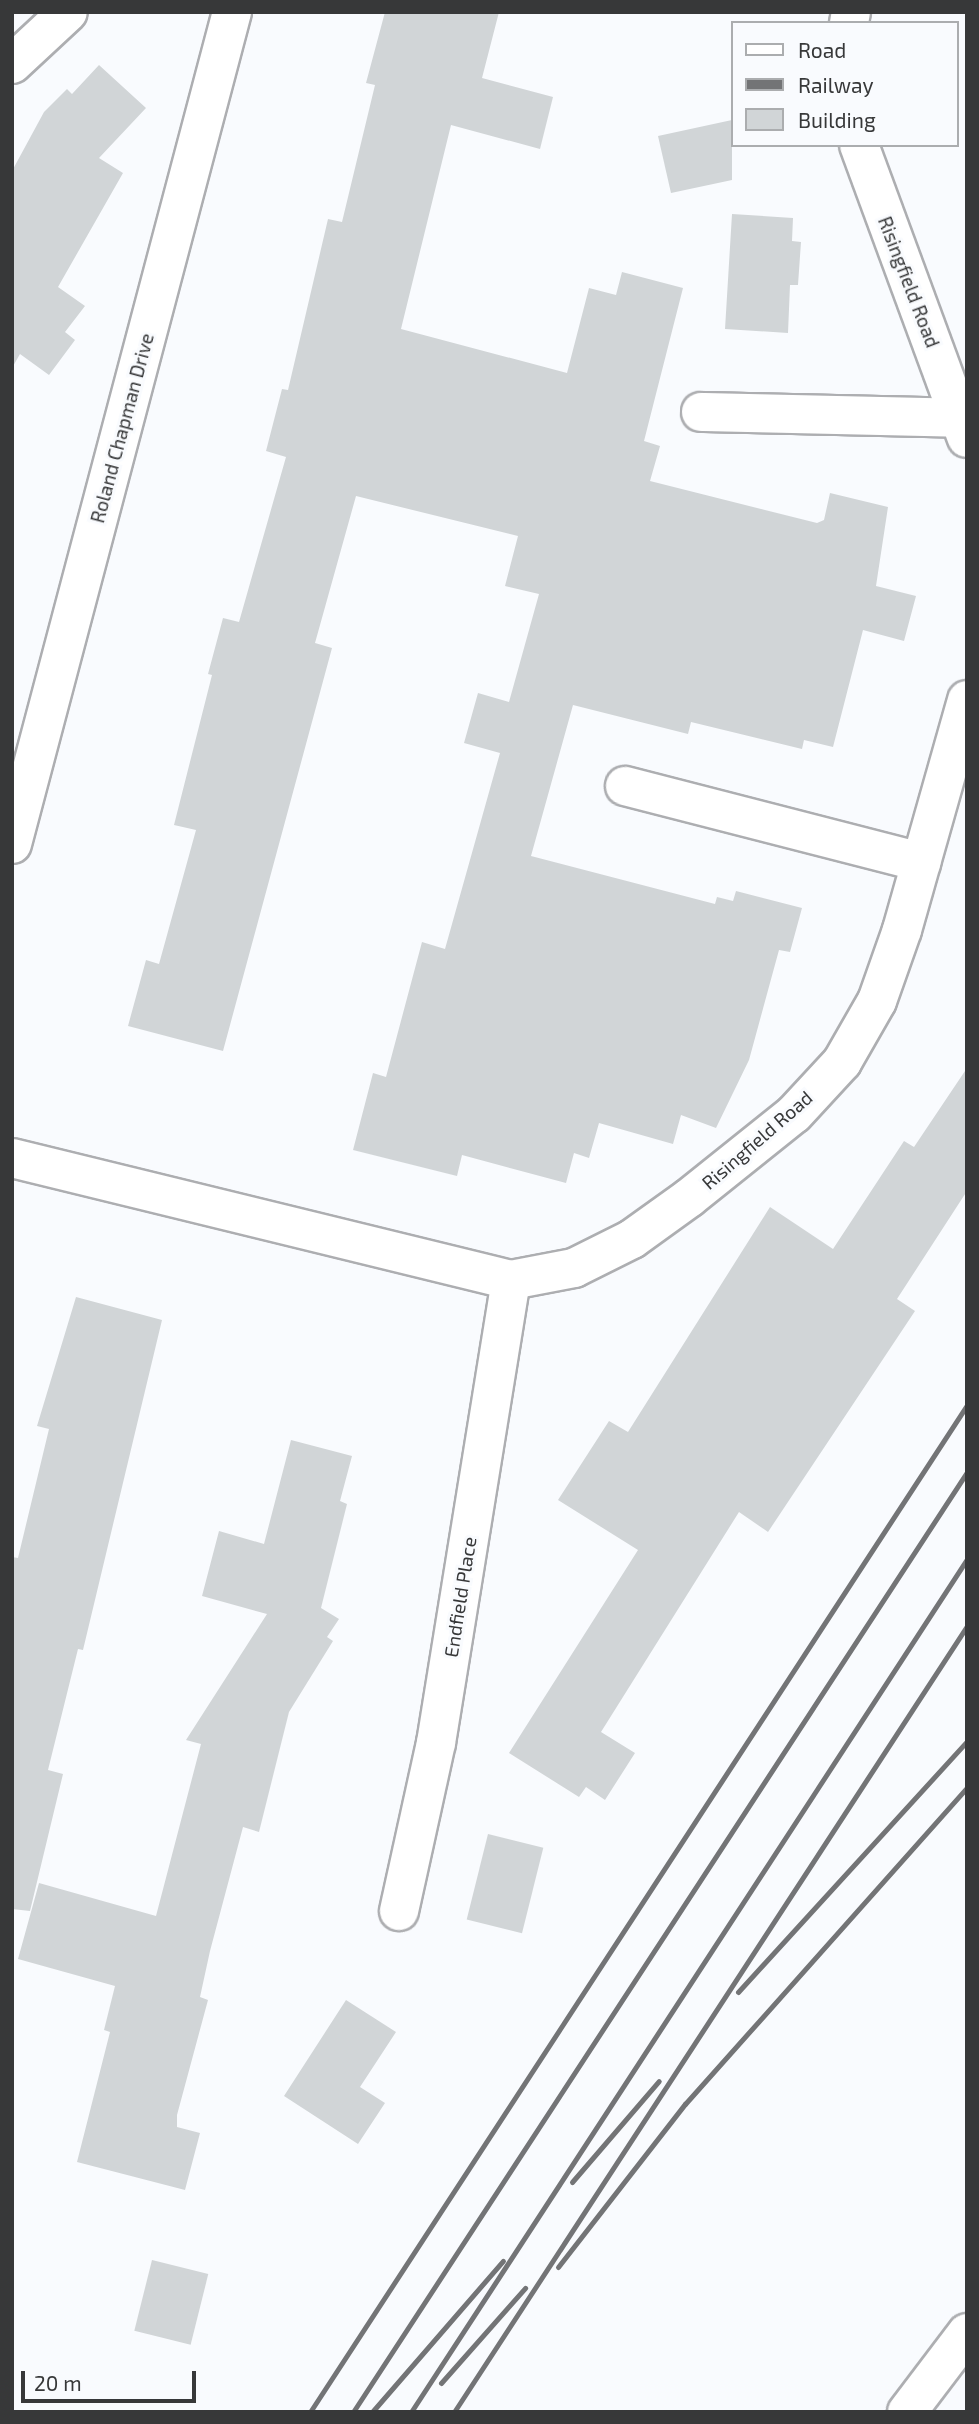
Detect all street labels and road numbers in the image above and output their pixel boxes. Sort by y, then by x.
street label: Risingfield Road [874,213,944,351]
street label: Roland Chapman Drive [86,331,158,525]
street label: Risingfield Road [697,1086,817,1194]
street label: Endfield Place [439,1535,481,1659]

